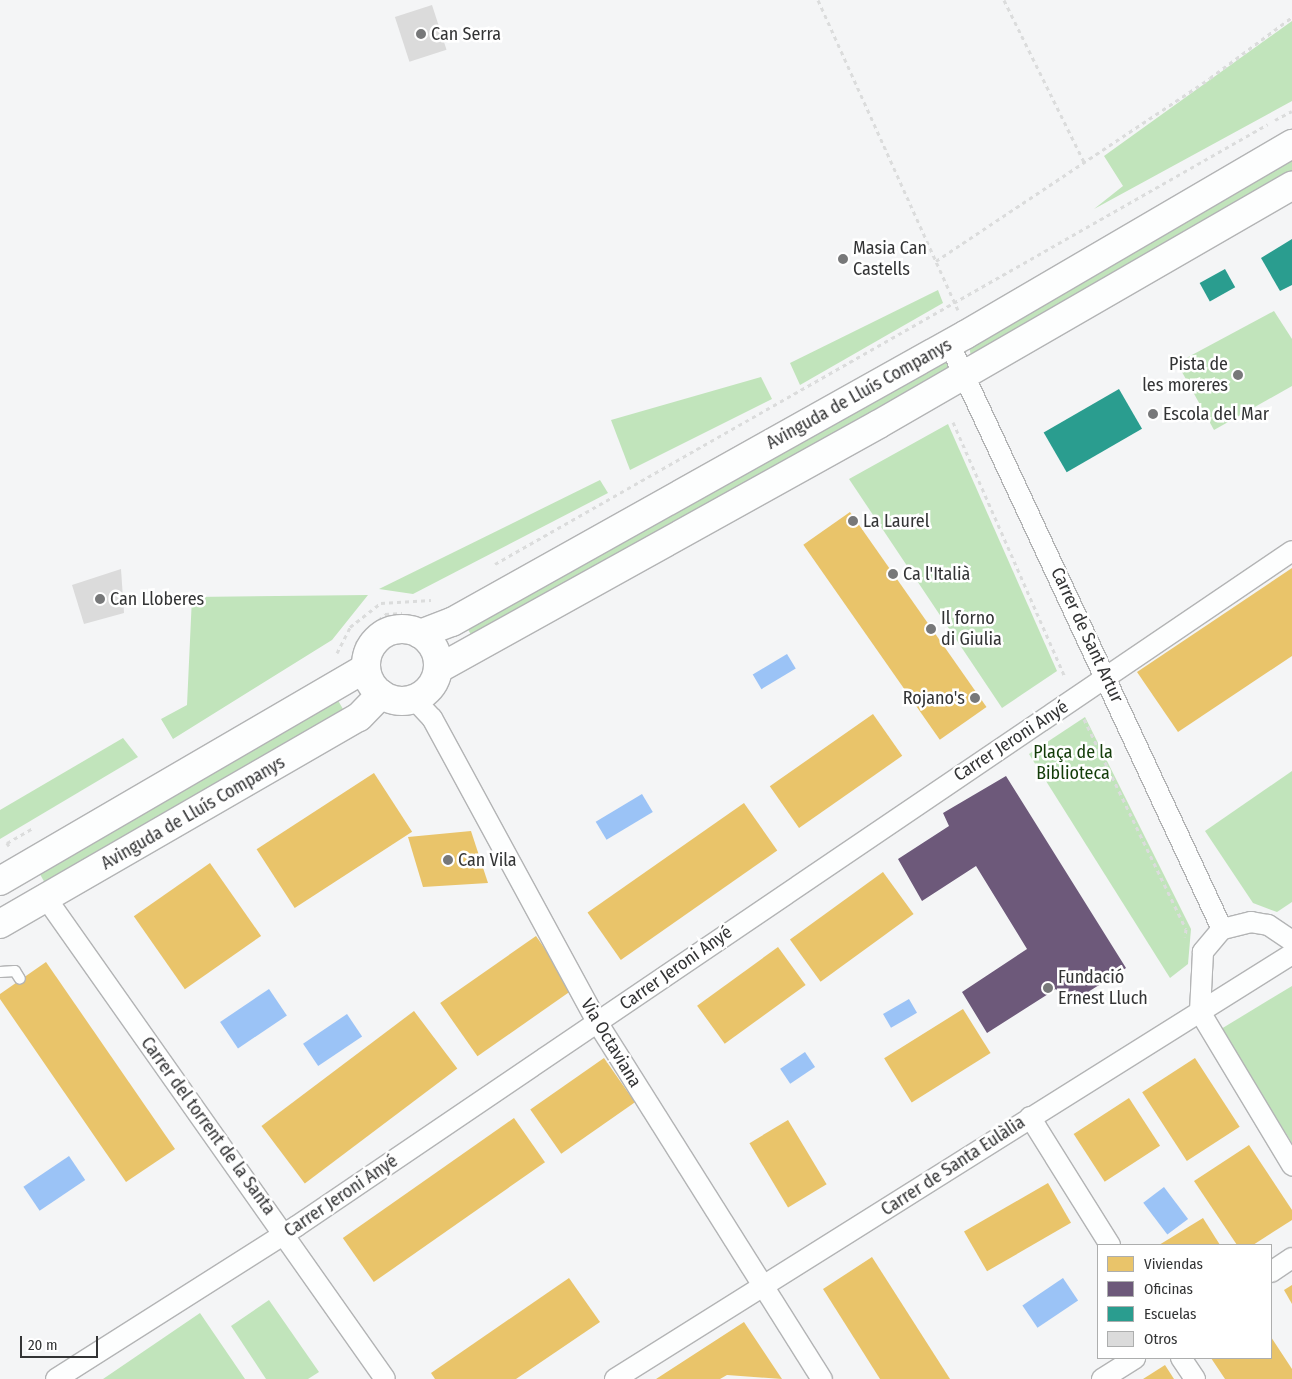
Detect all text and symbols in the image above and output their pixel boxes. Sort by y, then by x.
place label: Can Serra [431,23,501,45]
marker: Can Serra [415,28,427,40]
place label: Masia Can Castells [853,238,927,280]
marker: Masia Can Castells [837,253,849,265]
street label: Avinguda de Lluís Companys [763,334,955,454]
place label: Pista de les moreres [1142,354,1228,396]
marker: Pista de les moreres [1232,369,1244,381]
place label: Escola del Mar [1163,403,1269,425]
marker: Escola del Mar [1147,408,1159,420]
place label: La Laurel [863,510,929,532]
marker: La Laurel [847,515,859,527]
place label: Ca l'Italià [903,563,970,585]
street label: Carrer de Sant Artur [1046,564,1128,706]
marker: Ca l'Italià [887,568,899,580]
place label: Can Lloberes [110,588,204,610]
marker: Can Lloberes [94,593,106,605]
place label: Il forno di Giulia [941,608,1002,650]
marker: Il forno di Giulia [925,623,937,635]
place label: Rojano's [903,687,965,709]
marker: Rojano's [969,692,981,704]
street label: Carrer Jeroni Anyé [950,696,1072,786]
park label: Plaça de la Biblioteca [1033,742,1113,784]
street label: Avinguda de Lluís Companys [97,752,289,874]
place label: Can Vila [458,849,517,871]
marker: Can Vila [442,854,454,866]
street label: Carrer Jeroni Anyé [616,921,736,1015]
place label: Fundació Ernest Lluch [1058,967,1148,1010]
marker: Fundació Ernest Lluch [1042,982,1054,994]
street label: Via Octaviana [576,995,646,1091]
street label: Carrer del torrent de la Santa [136,1033,280,1219]
street label: Carrer de Santa Eulàlia [877,1111,1029,1221]
street label: Carrer Jeroni Anyé [280,1150,402,1242]
legend [1097,1244,1272,1359]
text: Viviendas [1144,1255,1203,1273]
text: Oficinas [1144,1280,1193,1298]
text: Escuelas [1144,1305,1196,1323]
scale bar [22,1326,100,1358]
text: Otros [1144,1330,1177,1348]
text: 20 m [28,1336,58,1354]

